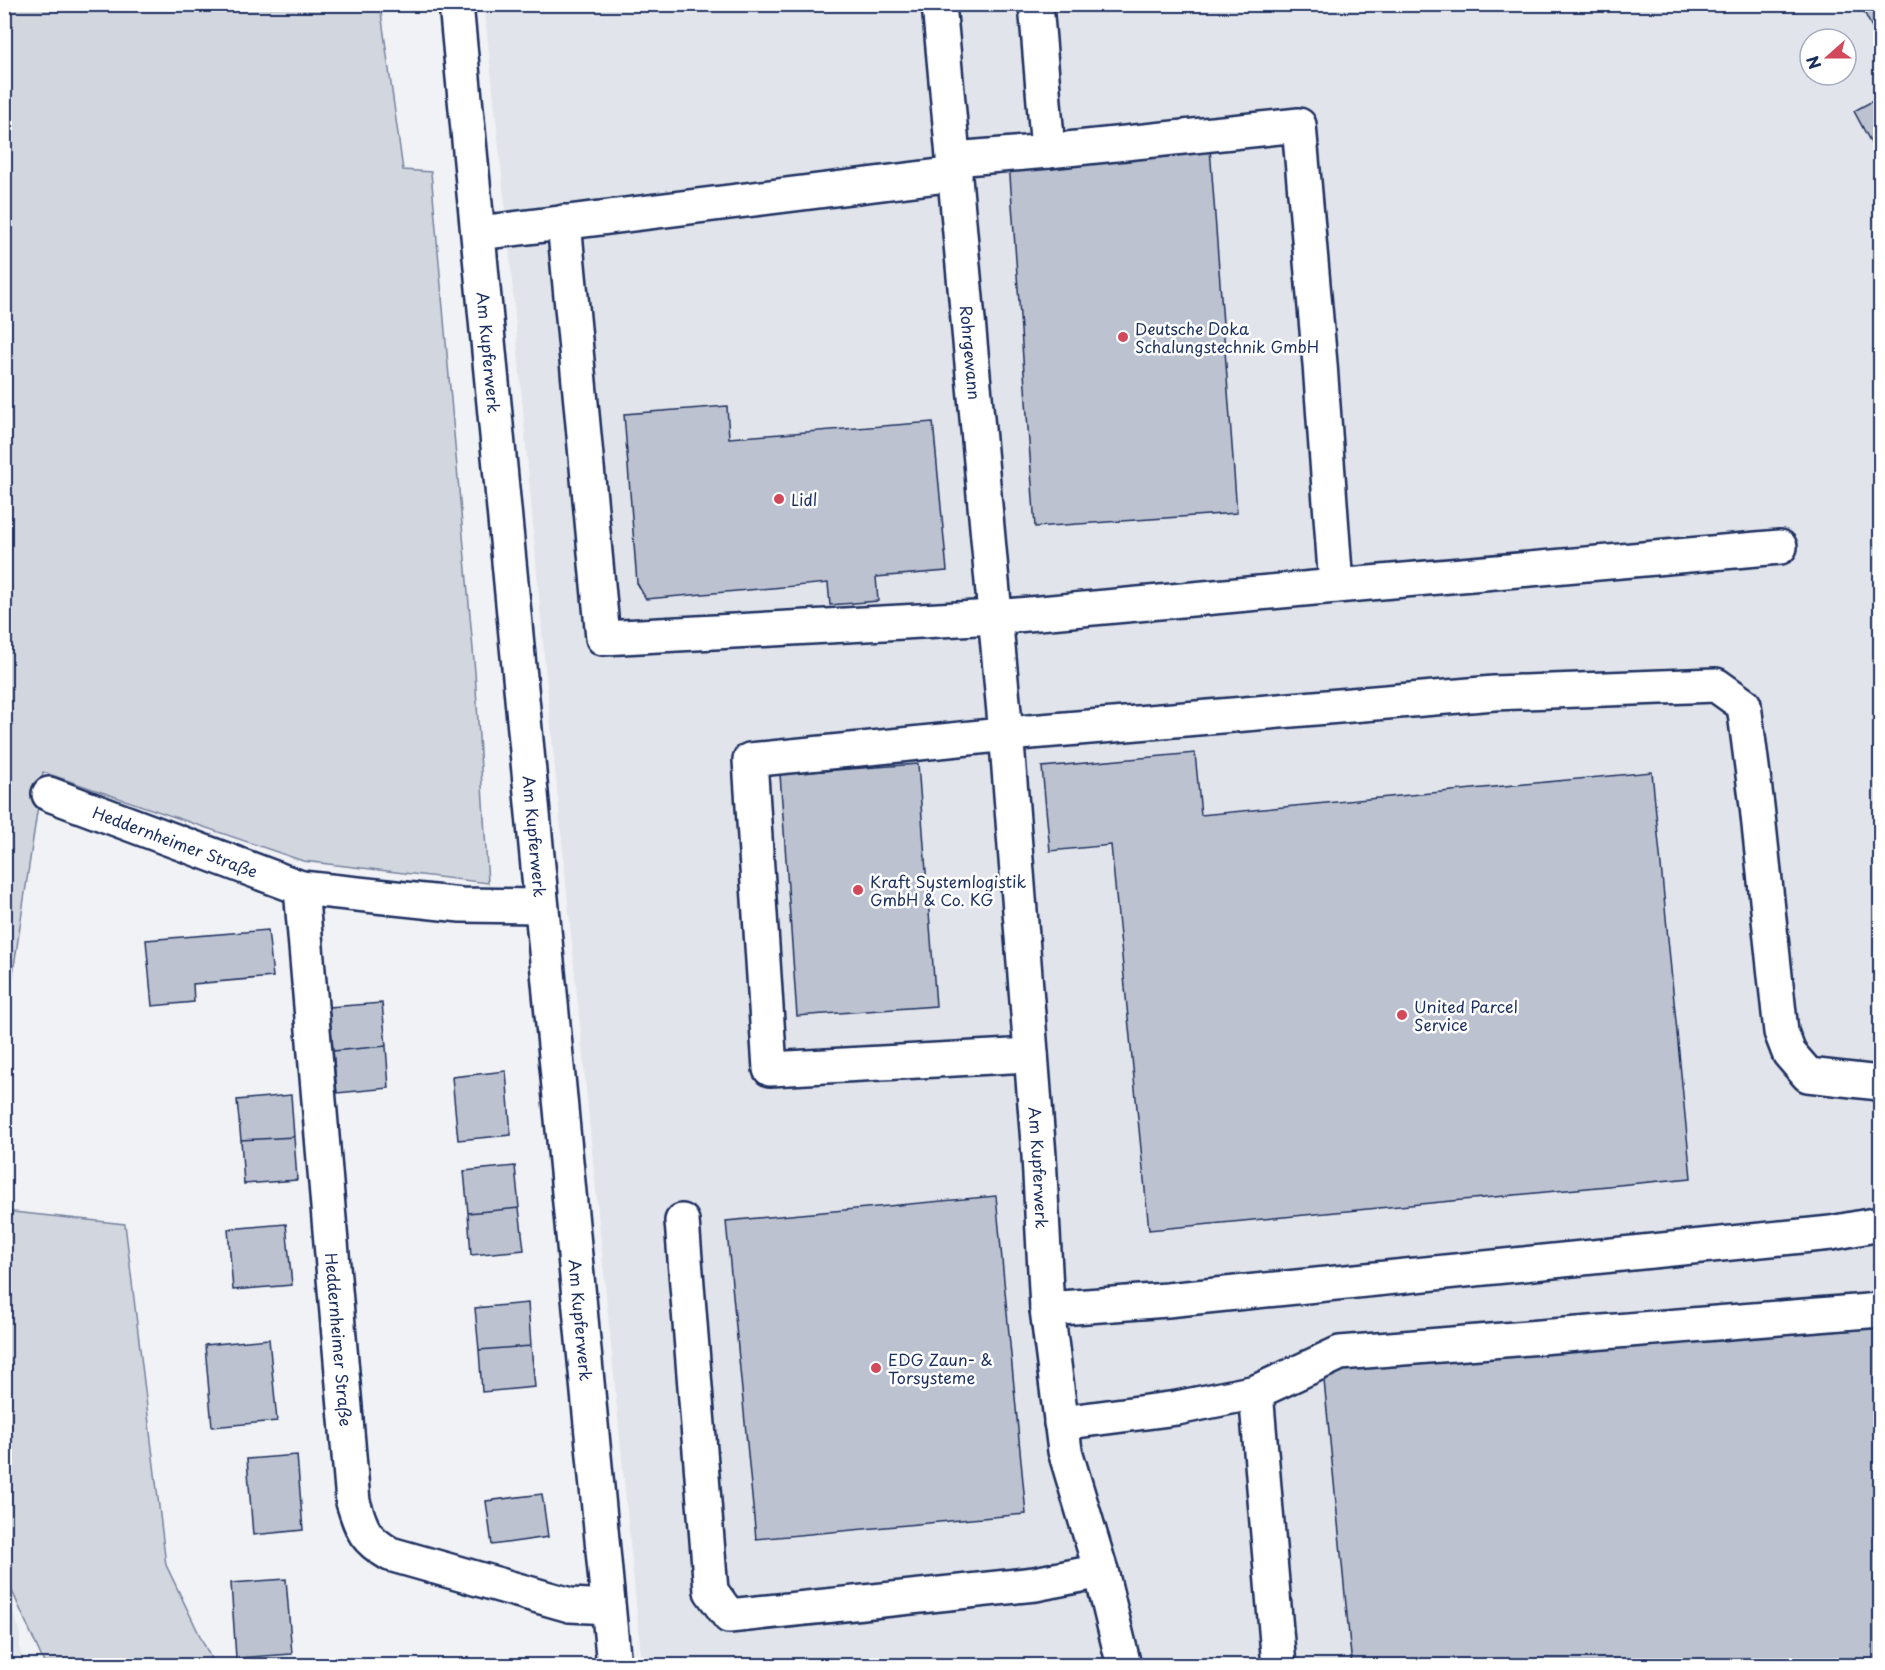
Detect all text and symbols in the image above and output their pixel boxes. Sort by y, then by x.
north arrow [1798,27,1858,87]
text: N [1800,53,1827,73]
street label: Am Kupferwerk [471,291,507,415]
street label: Rohrgewann [955,304,987,401]
place label: Deutsche Doka Schalungstechnik GmbH [1135,316,1319,358]
marker: Deutsche Doka Schalungstechnik GmbH [1116,330,1130,344]
place label: Lidl [791,487,817,511]
marker: Lidl [772,492,786,506]
street label: Am Kupferwerk [517,774,553,898]
street label: Heddernheimer Straße [90,799,261,883]
place label: Kraft Systemlogistik GmbH & Co. KG [870,869,1027,911]
marker: Kraft Systemlogistik GmbH & Co. KG [851,883,865,897]
place label: United Parcel Service [1414,994,1518,1036]
marker: United Parcel Service [1395,1008,1409,1022]
street label: Am Kupferwerk [1023,1106,1055,1229]
street label: Heddernheimer Straße [320,1252,359,1427]
street label: Am Kupferwerk [563,1258,599,1382]
place label: EDG Zaun- & Torsysteme [888,1347,993,1389]
marker: EDG Zaun- & Torsysteme [869,1361,883,1375]

